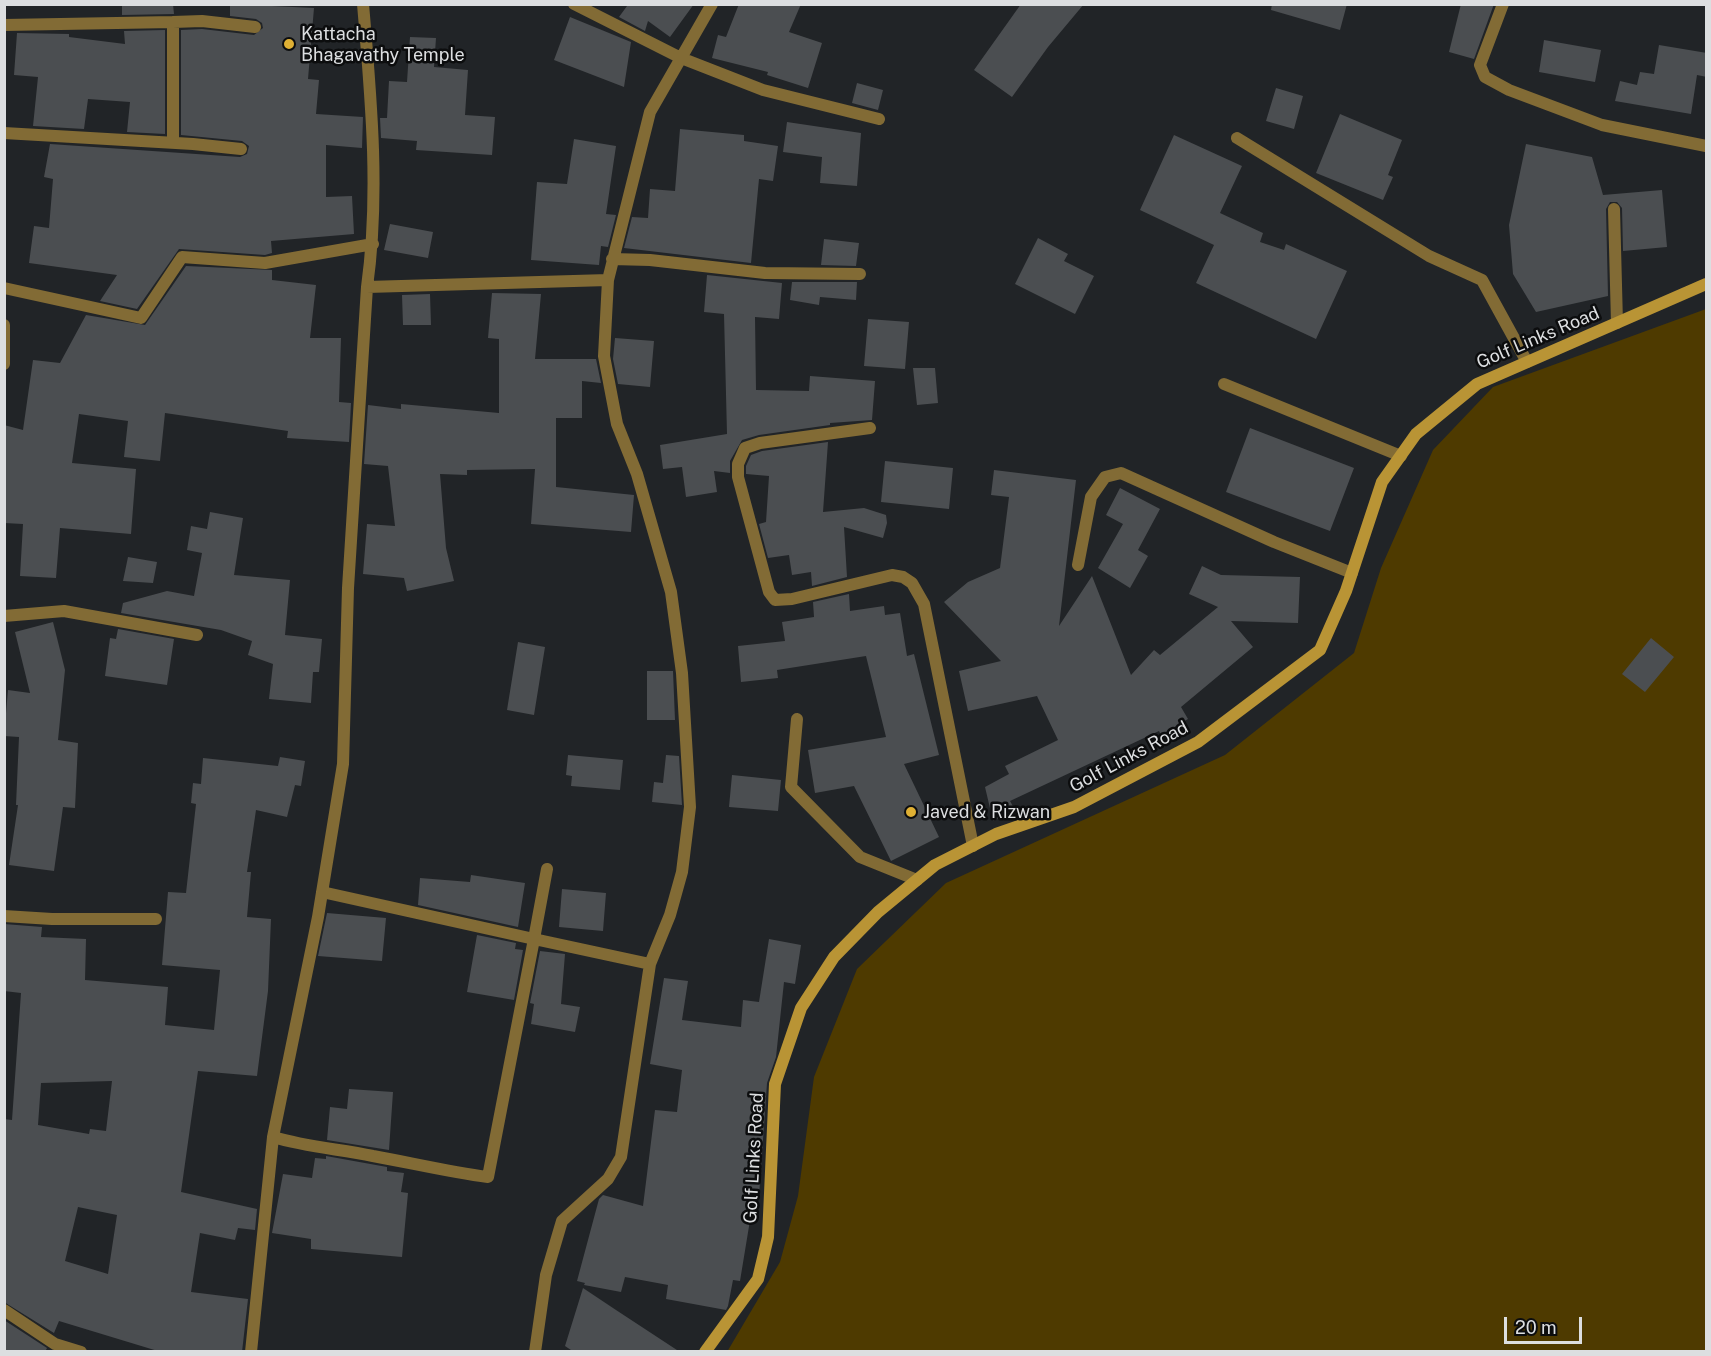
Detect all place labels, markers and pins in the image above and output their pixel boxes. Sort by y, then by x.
place label: Kattacha Bhagavathy Temple [301,23,465,66]
marker: Kattacha Bhagavathy Temple [282,37,296,51]
place label: Javed & Rizwan [923,801,1050,823]
marker: Javed & Rizwan [904,805,918,819]

